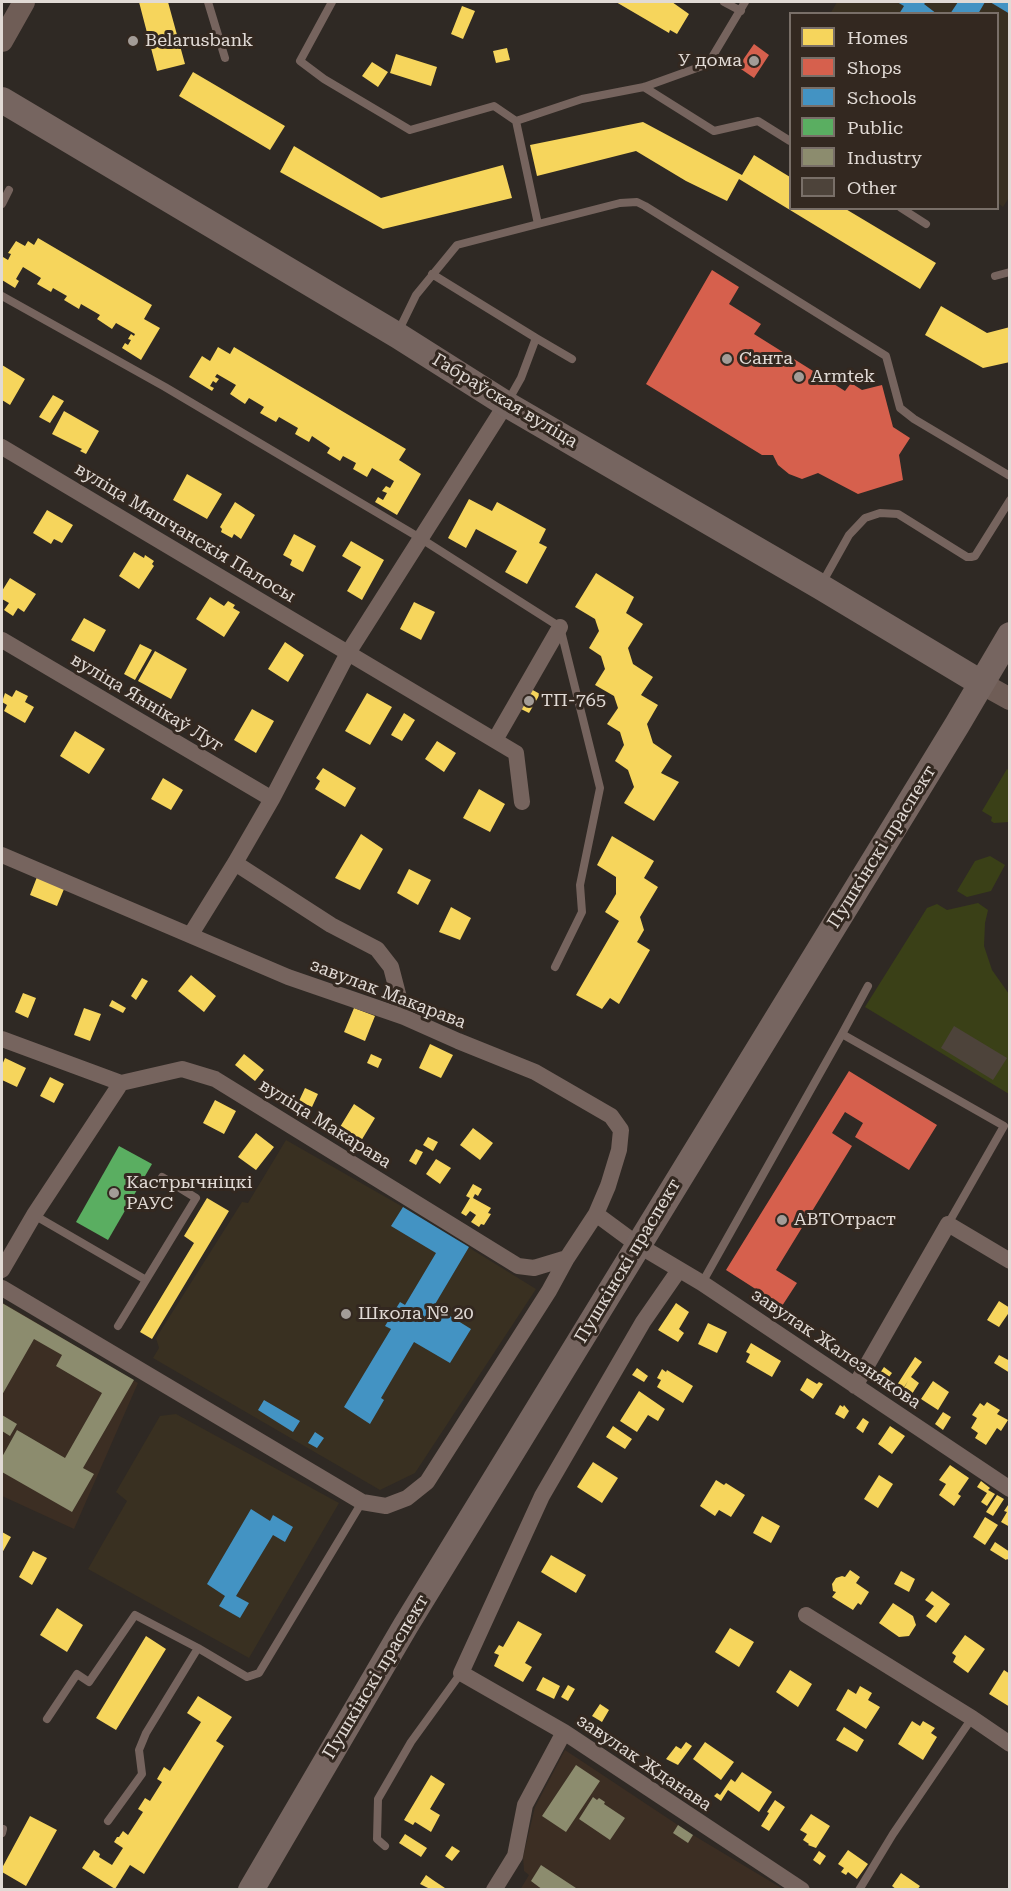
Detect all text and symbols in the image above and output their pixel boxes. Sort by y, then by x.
legend [789,12,999,210]
text: Homes [847,27,908,48]
place label: Belarusbank [145,30,253,52]
marker: Belarusbank [126,34,140,48]
place label: У дома [678,50,742,72]
marker: У дома [747,54,761,68]
text: Shops [847,57,901,78]
text: Schools [847,87,916,108]
text: Public [847,117,903,138]
text: Industry [847,147,922,168]
text: Other [847,177,897,198]
place label: Санта [739,348,793,370]
street label: Габраўская вуліца [429,349,581,453]
marker: Санта [720,352,734,366]
place label: Armtek [811,366,875,388]
marker: Armtek [792,370,806,384]
street label: вуліца Мяшчанскія Палосы [71,458,299,608]
street label: вуліца Яннікаў Луг [67,649,227,757]
place label: ТП-765 [541,690,606,712]
marker: ТП-765 [522,694,536,708]
street label: Пушкінскі праспект [823,762,941,932]
street label: завулак Макарава [307,954,469,1034]
street label: вуліца Макарава [255,1075,395,1173]
place label: Кастрычніцкі РАУС [126,1172,253,1214]
street label: Пушкінскі праспект [570,1175,686,1347]
marker: Кастрычніцкі РАУС [107,1186,121,1200]
place label: АВТОтраст [794,1209,896,1231]
marker: АВТОтраст [775,1213,789,1227]
street label: завулак Жалезнякова [747,1284,925,1414]
place label: Школа № 20 [358,1303,474,1325]
marker: Школа № 20 [339,1307,353,1321]
street label: Пушкінскі праспект [318,1591,434,1763]
street label: завулак Жданава [573,1710,715,1816]

